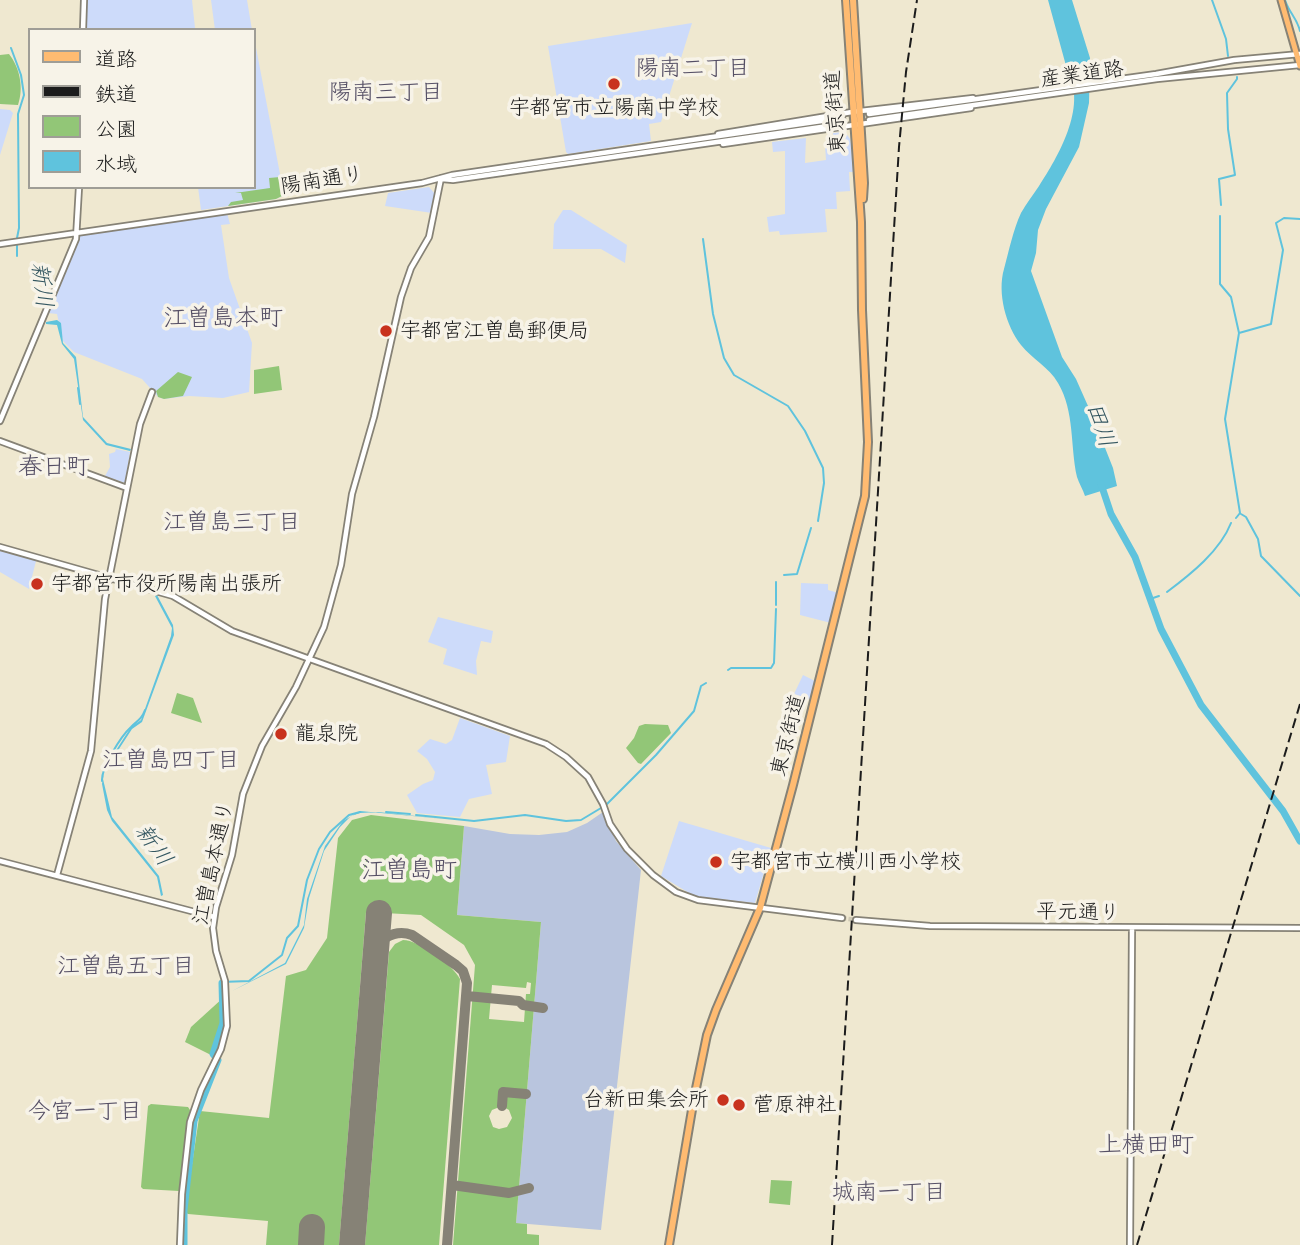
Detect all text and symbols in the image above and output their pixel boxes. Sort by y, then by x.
legend [28,28,256,189]
text: 道路 [95,44,137,71]
district label: 陽南二丁目 [636,54,750,82]
street label: 産業道路 [1039,56,1125,92]
street label: 東京街道 [820,69,850,155]
marker: 宇都宮市立陽南中学校 [606,76,622,92]
district label: 陽南三丁目 [329,78,443,106]
text: 鉄道 [95,79,137,106]
place label: 宇都宮市立陽南中学校 [509,95,719,121]
text: 公園 [95,114,137,141]
text: 水域 [95,149,137,176]
street label: 陽南通り [279,161,365,199]
water label: 新川 [25,260,59,310]
district label: 江曽島本町 [163,304,283,332]
place label: 宇都宮江曽島郵便局 [400,318,589,344]
marker: 宇都宮江曽島郵便局 [378,323,394,339]
water label: 田川 [1080,399,1122,451]
district label: 春日町 [18,453,90,481]
district label: 江曽島三丁目 [163,508,301,536]
place label: 宇都宮市役所陽南出張所 [51,571,282,597]
marker: 宇都宮市役所陽南出張所 [29,576,45,592]
street label: 東京街道 [766,691,810,779]
place label: 龍泉院 [295,721,358,747]
marker: 龍泉院 [273,726,289,742]
district label: 江曽島四丁目 [102,746,240,774]
street label: 江曽島本通り [188,799,238,927]
water label: 新川 [129,818,179,872]
place label: 宇都宮市立横川西小学校 [730,849,961,875]
marker: 宇都宮市立横川西小学校 [708,854,724,870]
district label: 江曽島町 [361,856,457,884]
street label: 平元通り [1036,899,1120,925]
district label: 江曽島五丁目 [57,952,195,980]
place label: 台新田集会所 [583,1087,709,1113]
marker: 台新田集会所 [715,1092,731,1108]
place label: 菅原神社 [753,1092,837,1118]
district label: 今宮一丁目 [28,1097,142,1125]
marker: 菅原神社 [731,1097,747,1113]
district label: 上横田町 [1098,1131,1194,1159]
district label: 城南一丁目 [832,1178,946,1206]

